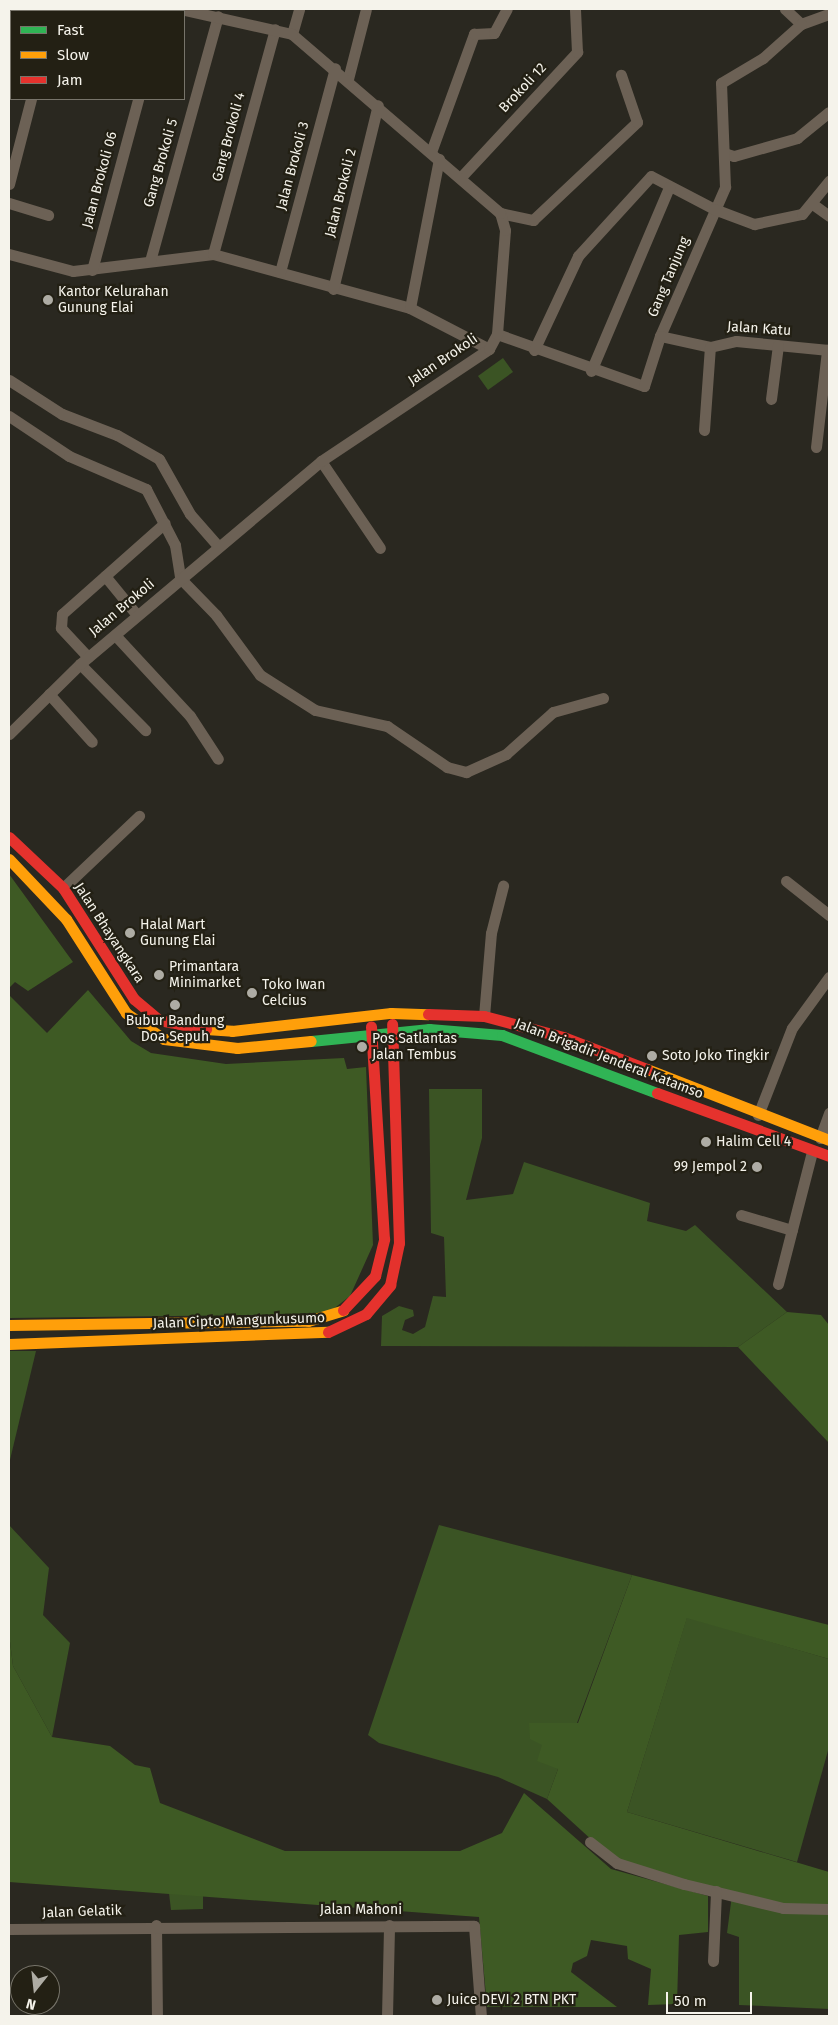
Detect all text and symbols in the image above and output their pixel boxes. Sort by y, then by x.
legend [10,10,185,100]
text: Fast [57,21,84,39]
text: Slow [57,46,89,64]
street label: Brokoli 12 [496,60,550,116]
text: Jam [57,71,83,89]
street label: Gang Brokoli 4 [209,91,249,183]
street label: Gang Brokoli 5 [140,117,182,209]
street label: Jalan Brokoli 3 [273,120,313,212]
street label: Jalan Brokoli 06 [79,130,121,230]
street label: Jalan Brokoli 2 [322,147,360,239]
street label: Gang Tanjung [645,234,693,320]
place label: Kantor Kelurahan Gunung Elai [58,284,169,316]
marker: Kantor Kelurahan Gunung Elai [42,294,54,306]
street label: Jalan Katu [726,318,792,340]
street label: Jalan Brokoli [405,331,481,389]
street label: Jalan Brokoli [86,576,158,640]
street label: Jalan Bhayangkara [70,880,148,986]
place label: Halal Mart Gunung Elai [140,917,216,950]
marker: Halal Mart Gunung Elai [124,927,136,939]
place label: Primantara Minimarket [169,959,241,992]
marker: Primantara Minimarket [153,969,165,981]
place label: Toko Iwan Celcius [262,977,325,1010]
marker: Toko Iwan Celcius [246,987,258,999]
marker: Bubur Bandung Doa Sepuh [169,999,181,1011]
place label: Bubur Bandung Doa Sepuh [126,1013,224,1046]
street label: Jalan Brigadir Jenderal Katamso [512,1015,706,1103]
place label: Pos Satlantas Jalan Tembus [372,1031,457,1064]
marker: Pos Satlantas Jalan Tembus [356,1041,368,1053]
place label: Soto Joko Tingkir [662,1048,769,1064]
marker: Soto Joko Tingkir [646,1050,658,1062]
place label: Halim Cell 4 [716,1134,791,1150]
marker: Halim Cell 4 [700,1136,712,1148]
place label: 99 Jempol 2 [673,1159,747,1175]
marker: 99 Jempol 2 [751,1161,763,1173]
street label: Jalan Cipto Mangunkusumo [153,1310,325,1332]
street label: Jalan Gelatik [42,1902,122,1922]
street label: Jalan Mahoni [320,1902,402,1918]
north arrow [10,1965,60,2015]
scale bar [668,1982,754,2014]
place label: Juice DEVI 2 BTN PKT [447,1992,576,2008]
text: 50 m [674,1992,707,2010]
text: N [24,1994,38,2013]
marker: Juice DEVI 2 BTN PKT [431,1994,443,2006]

